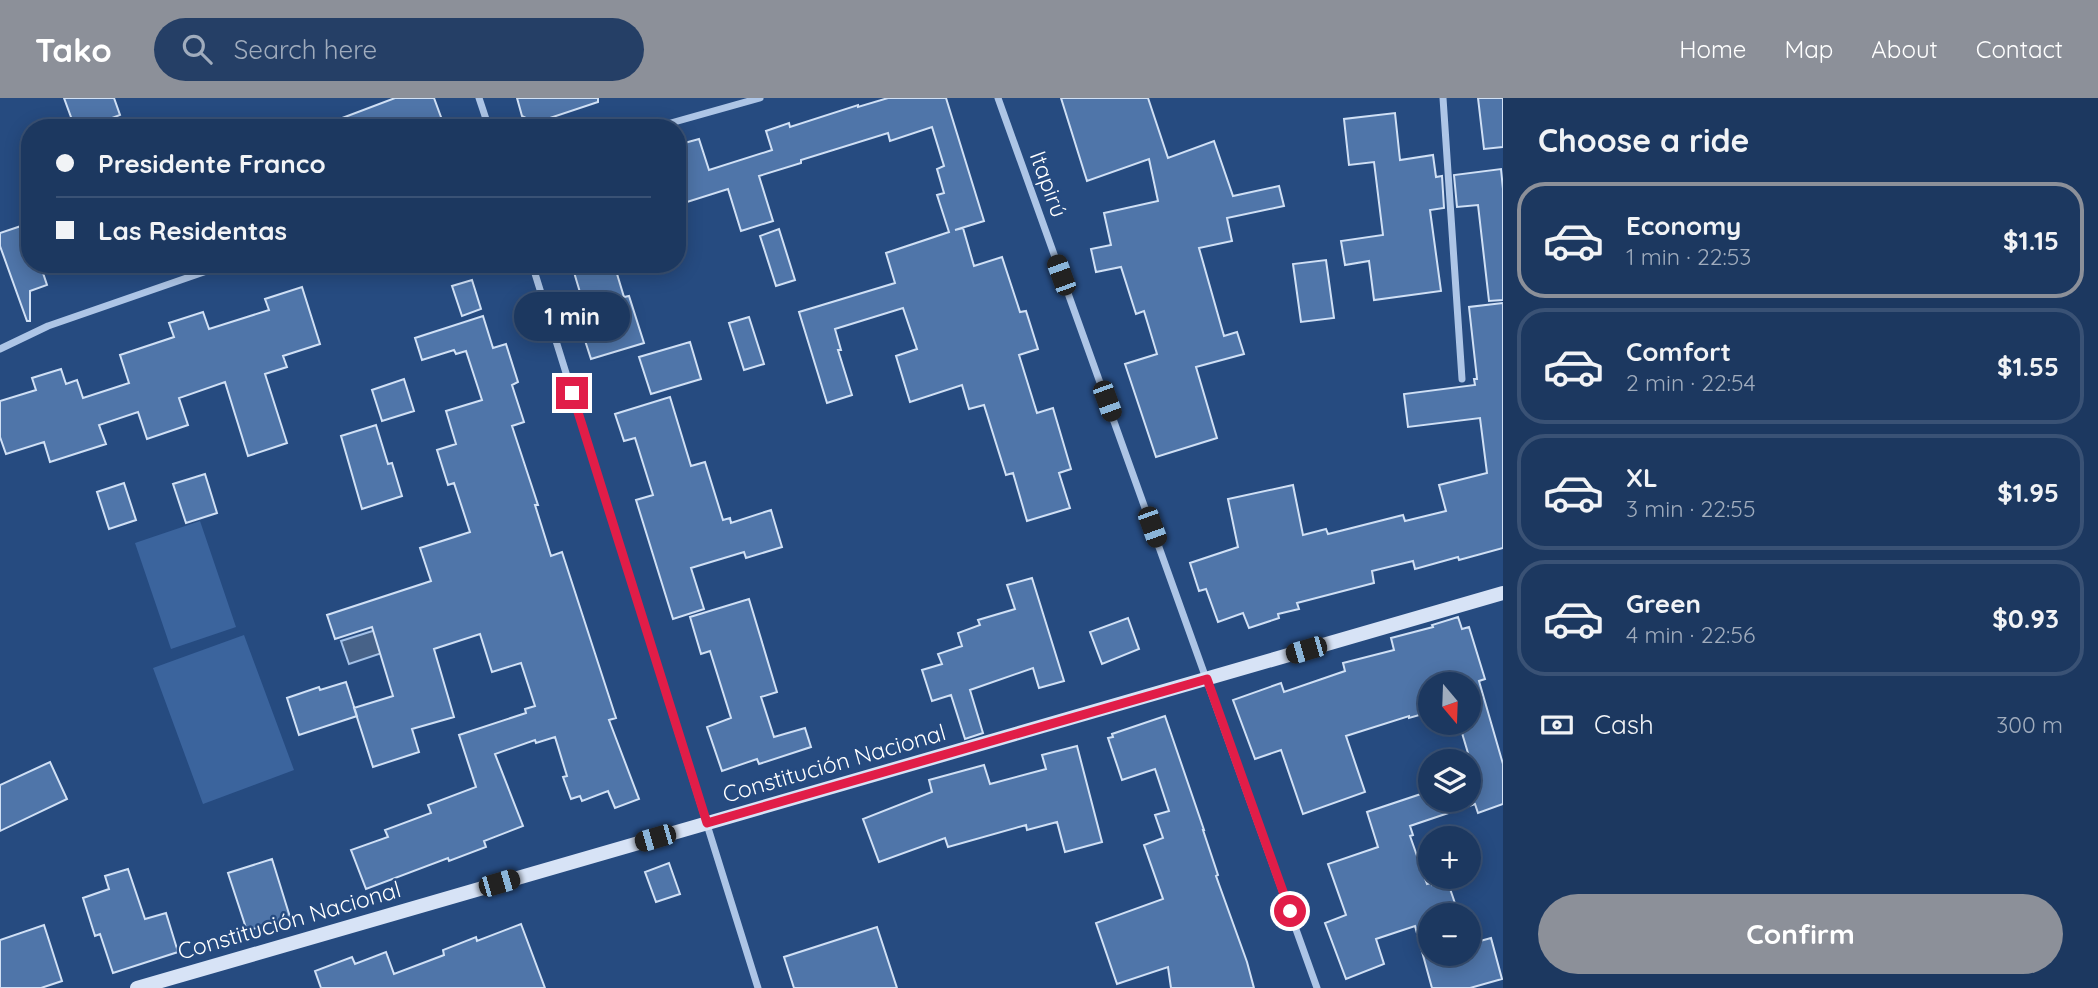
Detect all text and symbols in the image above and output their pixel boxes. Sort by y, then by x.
search box [154,18,644,81]
text: Tako [35,29,112,70]
icon: search [178,30,216,68]
text: Search here [234,33,377,66]
text: Home [1679,34,1746,64]
text: Map [1784,34,1833,64]
text: About [1871,34,1938,64]
text: Contact [1976,34,2063,64]
text: Choose a ride [1538,120,1750,160]
text: Presidente Franco [98,147,326,180]
street label: Itapirú [1024,147,1074,221]
icon: car [1542,209,1605,272]
text: Economy [1626,209,1741,242]
text: Las Residentas [98,214,287,247]
text: $1.15 [2003,224,2059,257]
text: 1 min · 22:53 [1626,242,1751,271]
car [1044,252,1079,298]
callout: 1 min [514,292,630,341]
text: 1 min [544,302,600,331]
icon: car [1542,335,1605,398]
text: Comfort [1626,335,1731,368]
text: $1.55 [1997,350,2059,383]
text: 2 min · 22:54 [1626,368,1756,397]
route end [556,377,588,409]
car [1090,378,1125,424]
icon: car [1542,461,1605,524]
text: XL [1626,461,1658,494]
text: $1.95 [1997,476,2059,509]
text: 3 min · 22:55 [1626,494,1755,523]
car [1135,504,1170,550]
icon: car [1542,587,1605,650]
text: Green [1626,587,1701,620]
text: $0.93 [1992,602,2059,635]
text: 4 min · 22:56 [1626,620,1755,649]
car [1283,634,1330,666]
north arrow [1418,672,1480,735]
map controls [1418,672,1481,966]
icon: cash [1538,706,1576,744]
text: Cash [1594,708,1654,741]
text: 300 m [1996,710,2063,739]
street label: Constitución Nacional [719,717,949,809]
button: layers [1418,749,1481,812]
car [632,822,679,854]
button: + [1418,826,1481,889]
car [476,867,523,899]
street label: Constitución Nacional [174,874,404,966]
button: Confirm [1538,894,2063,974]
route start [1274,895,1306,927]
button: − [1418,903,1481,966]

